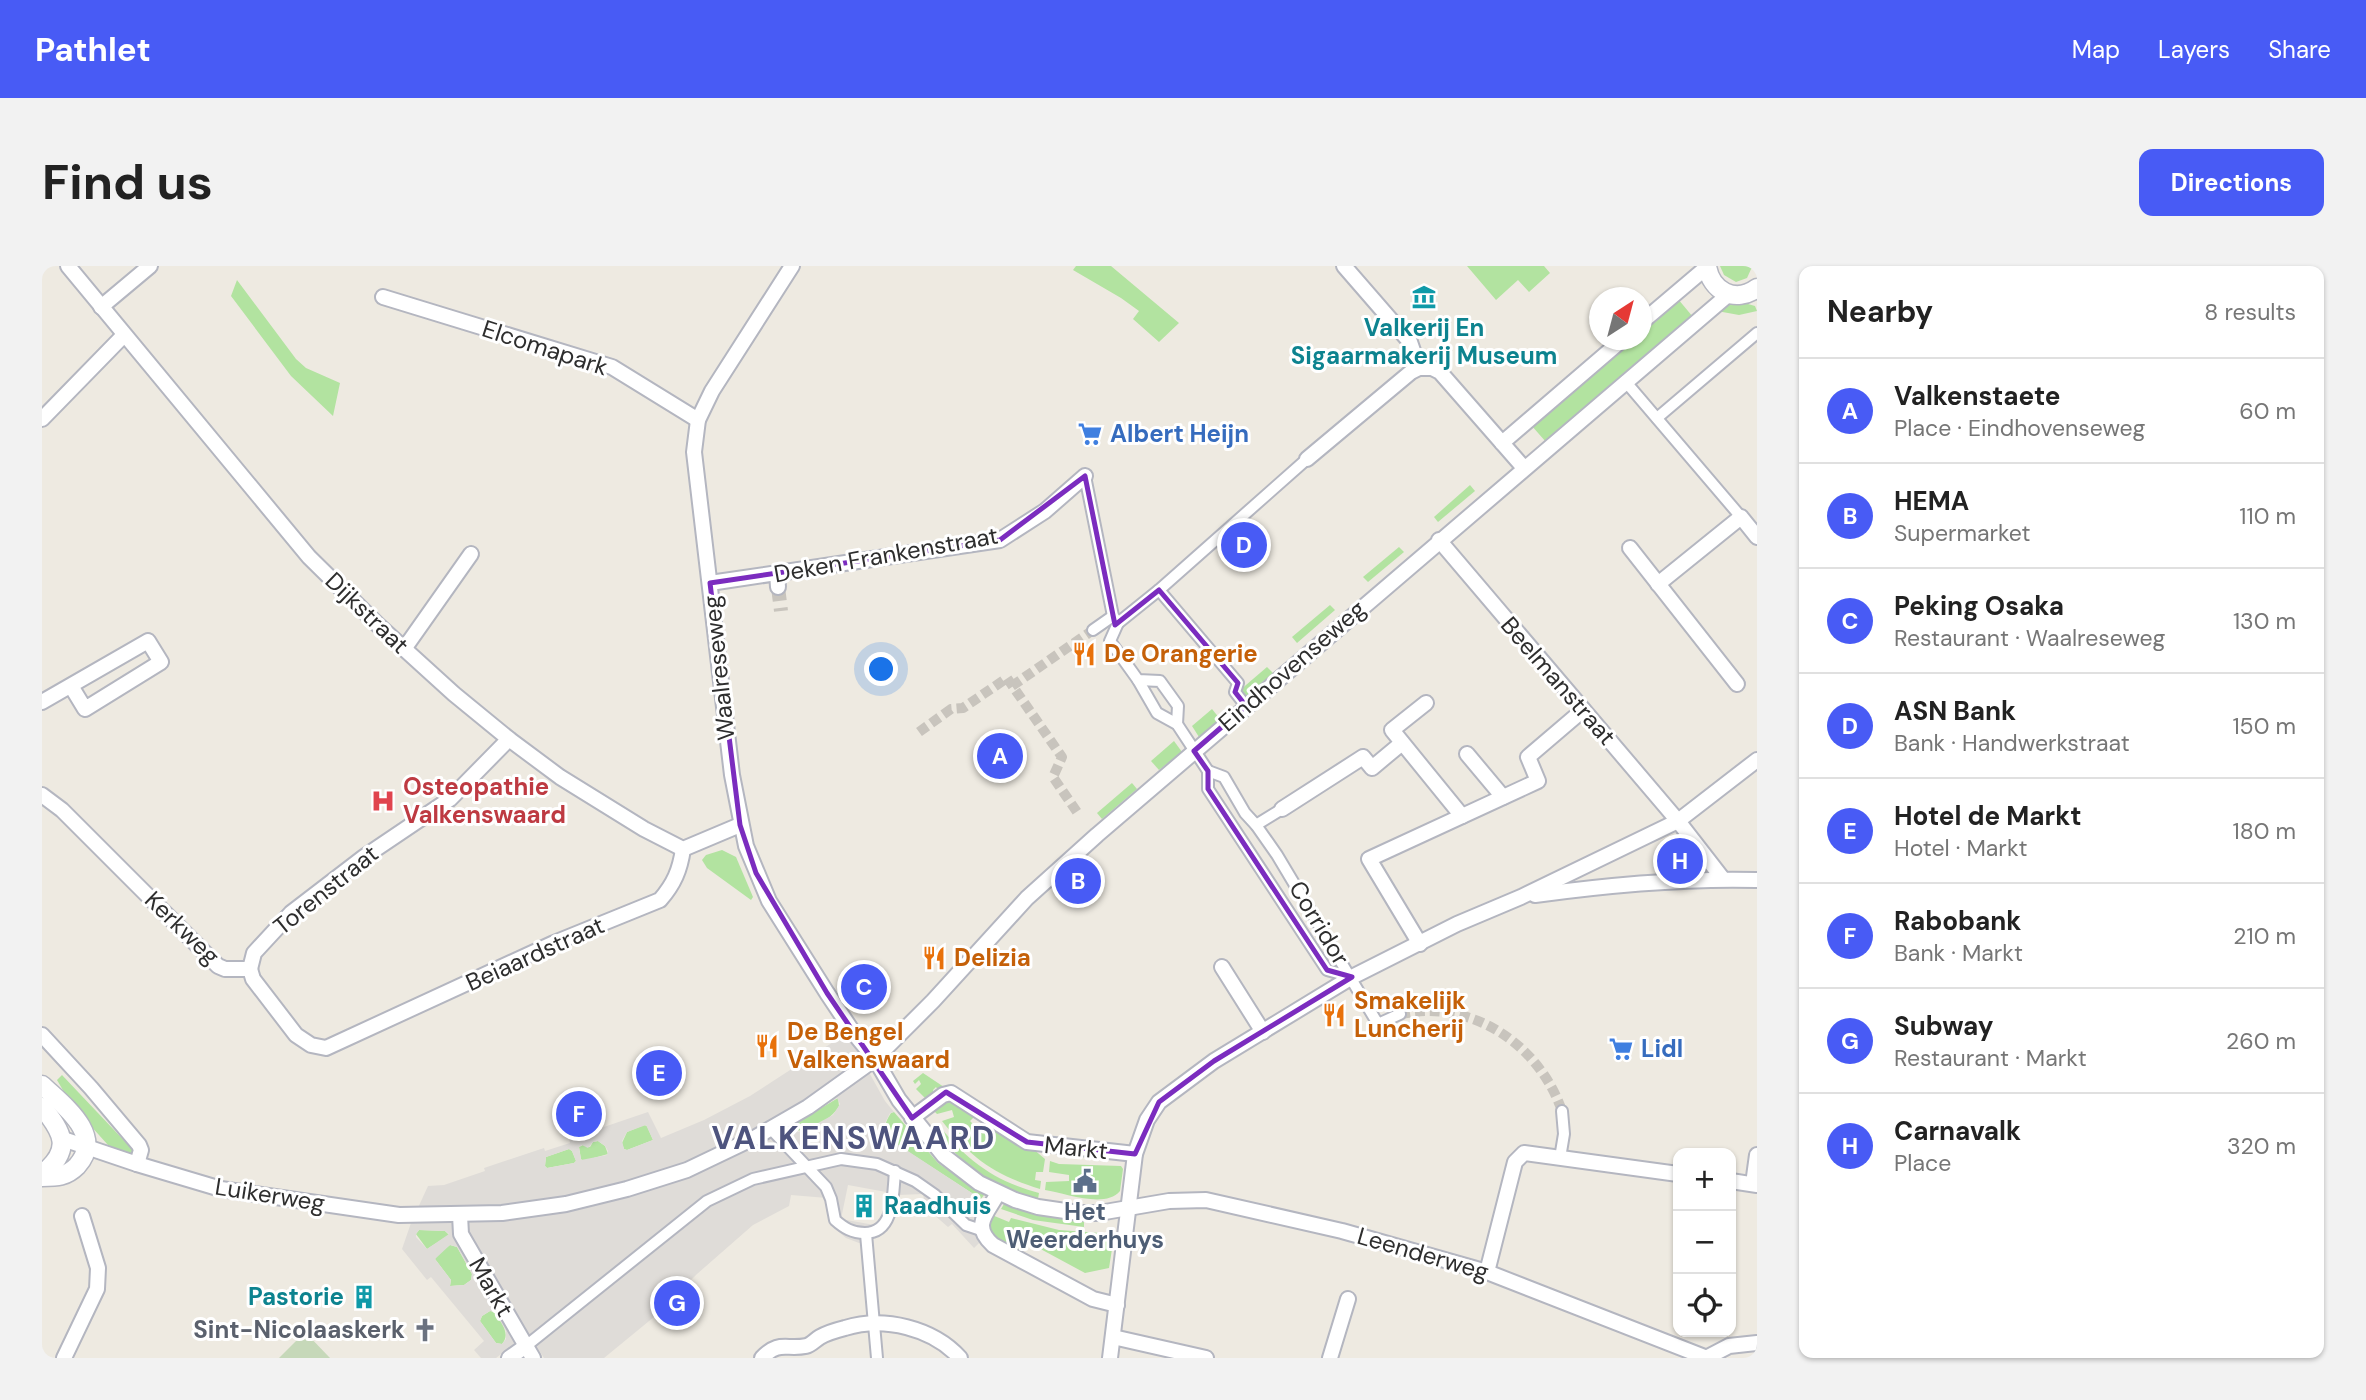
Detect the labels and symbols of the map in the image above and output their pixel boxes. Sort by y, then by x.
museum icon: Valkerij En Sigaarmakerij Museum [1410,283,1438,311]
north arrow [1589,287,1652,350]
place label: Valkerij En Sigaarmakerij Museum [1291,312,1557,371]
street label: Elcomapark [478,313,612,382]
place label: Albert Heijn [1110,418,1249,449]
supermarket icon: Albert Heijn [1076,420,1104,448]
pin: D [1221,519,1267,571]
street label: Deken Frankenstraat [771,520,1001,590]
street label: Dijkstraat [319,565,416,660]
street label: Eindhovenseweg [1212,593,1372,738]
street label: Waalreseweg [695,594,742,742]
street label: Beelmanstraat [1494,610,1623,751]
place label: De Orangerie [1104,638,1258,669]
restaurant icon: De Orangerie [1070,640,1098,668]
your location [864,652,898,686]
pin: A [977,730,1023,782]
place label: Osteopathie Valkenswaard [403,771,566,830]
hospital icon: Osteopathie Valkenswaard [369,787,397,815]
pin: H [1657,835,1703,887]
street label: Torenstraat [267,838,385,941]
pin: B [1055,855,1101,907]
street label: Corridor [1282,875,1357,971]
street label: Kerkweg [138,884,226,971]
street label: Beiaardstraat [461,909,609,998]
place label: Delizia [954,942,1031,973]
restaurant icon: Delizia [920,944,948,972]
pin: C [841,961,887,1013]
place label: Smakelijk Luncherij [1354,985,1466,1044]
restaurant icon: Smakelijk Luncherij [1320,1001,1348,1029]
place label: De Bengel Valkenswaard [787,1016,950,1075]
restaurant icon: De Bengel Valkenswaard [753,1032,781,1060]
place label: Lidl [1641,1033,1683,1064]
supermarket icon: Lidl [1607,1035,1635,1063]
pin: E [636,1047,682,1099]
pin: F [556,1088,602,1140]
district label: VALKENSWAARD [712,1117,996,1159]
street label: Markt [1043,1129,1109,1166]
public building icon: Het Weerderhuys [1071,1167,1099,1195]
street label: Luikerweg [213,1171,327,1218]
place label: Raadhuis [884,1190,991,1221]
building icon: Raadhuis [850,1192,878,1220]
place label: Het Weerderhuys [1006,1196,1164,1255]
street label: Leenderweg [1354,1220,1493,1287]
street label: Markt [462,1251,521,1322]
pin: G [654,1277,700,1329]
place label: Pastorie [248,1281,344,1312]
building icon: Pastorie [350,1283,378,1311]
place label: Sint-Nicolaaskerk [193,1314,405,1345]
church icon: Sint-Nicolaaskerk [411,1316,439,1344]

